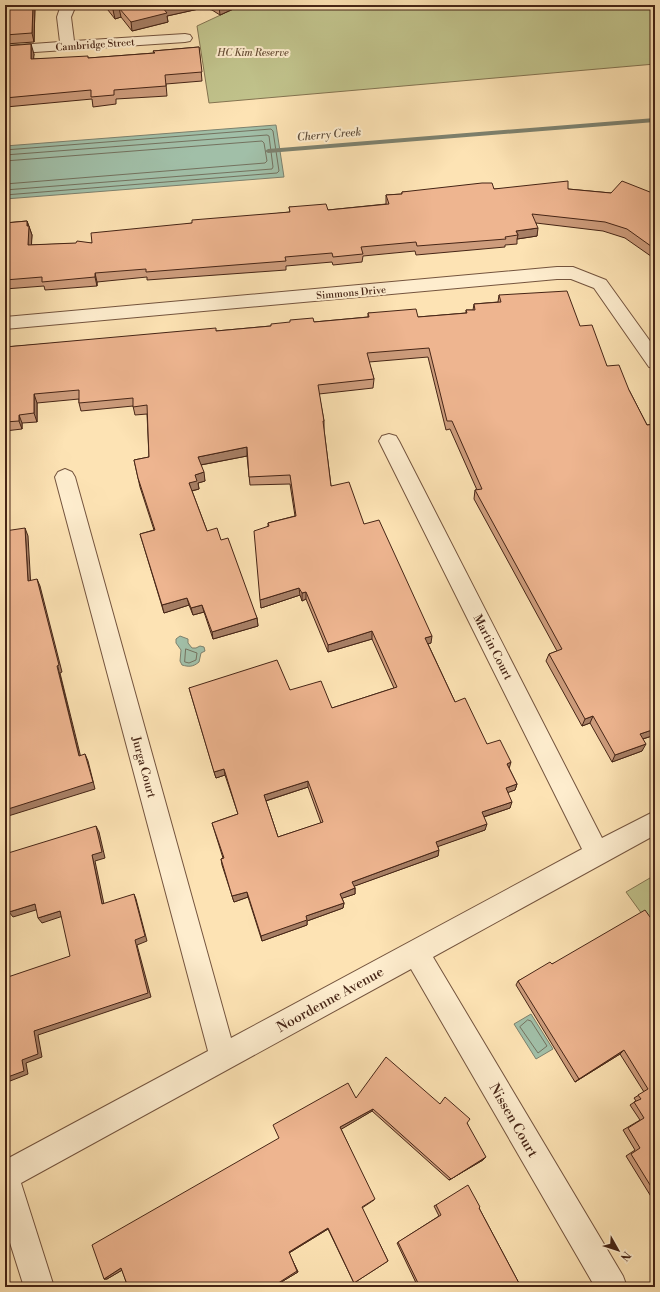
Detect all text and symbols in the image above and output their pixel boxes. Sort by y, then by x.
street label: Cambridge Street [55,36,135,54]
park label: HC Kim Reserve [216,47,289,59]
water label: Cherry Creek [296,125,362,145]
street label: Simmons Drive [316,284,387,302]
street label: Martin Court [470,612,516,683]
street label: Jurga Court [128,734,159,800]
street label: Noordenne Avenue [274,963,387,1037]
street label: Nissen Court [485,1080,542,1161]
north arrow [598,1230,638,1270]
text: N [617,1248,633,1264]

